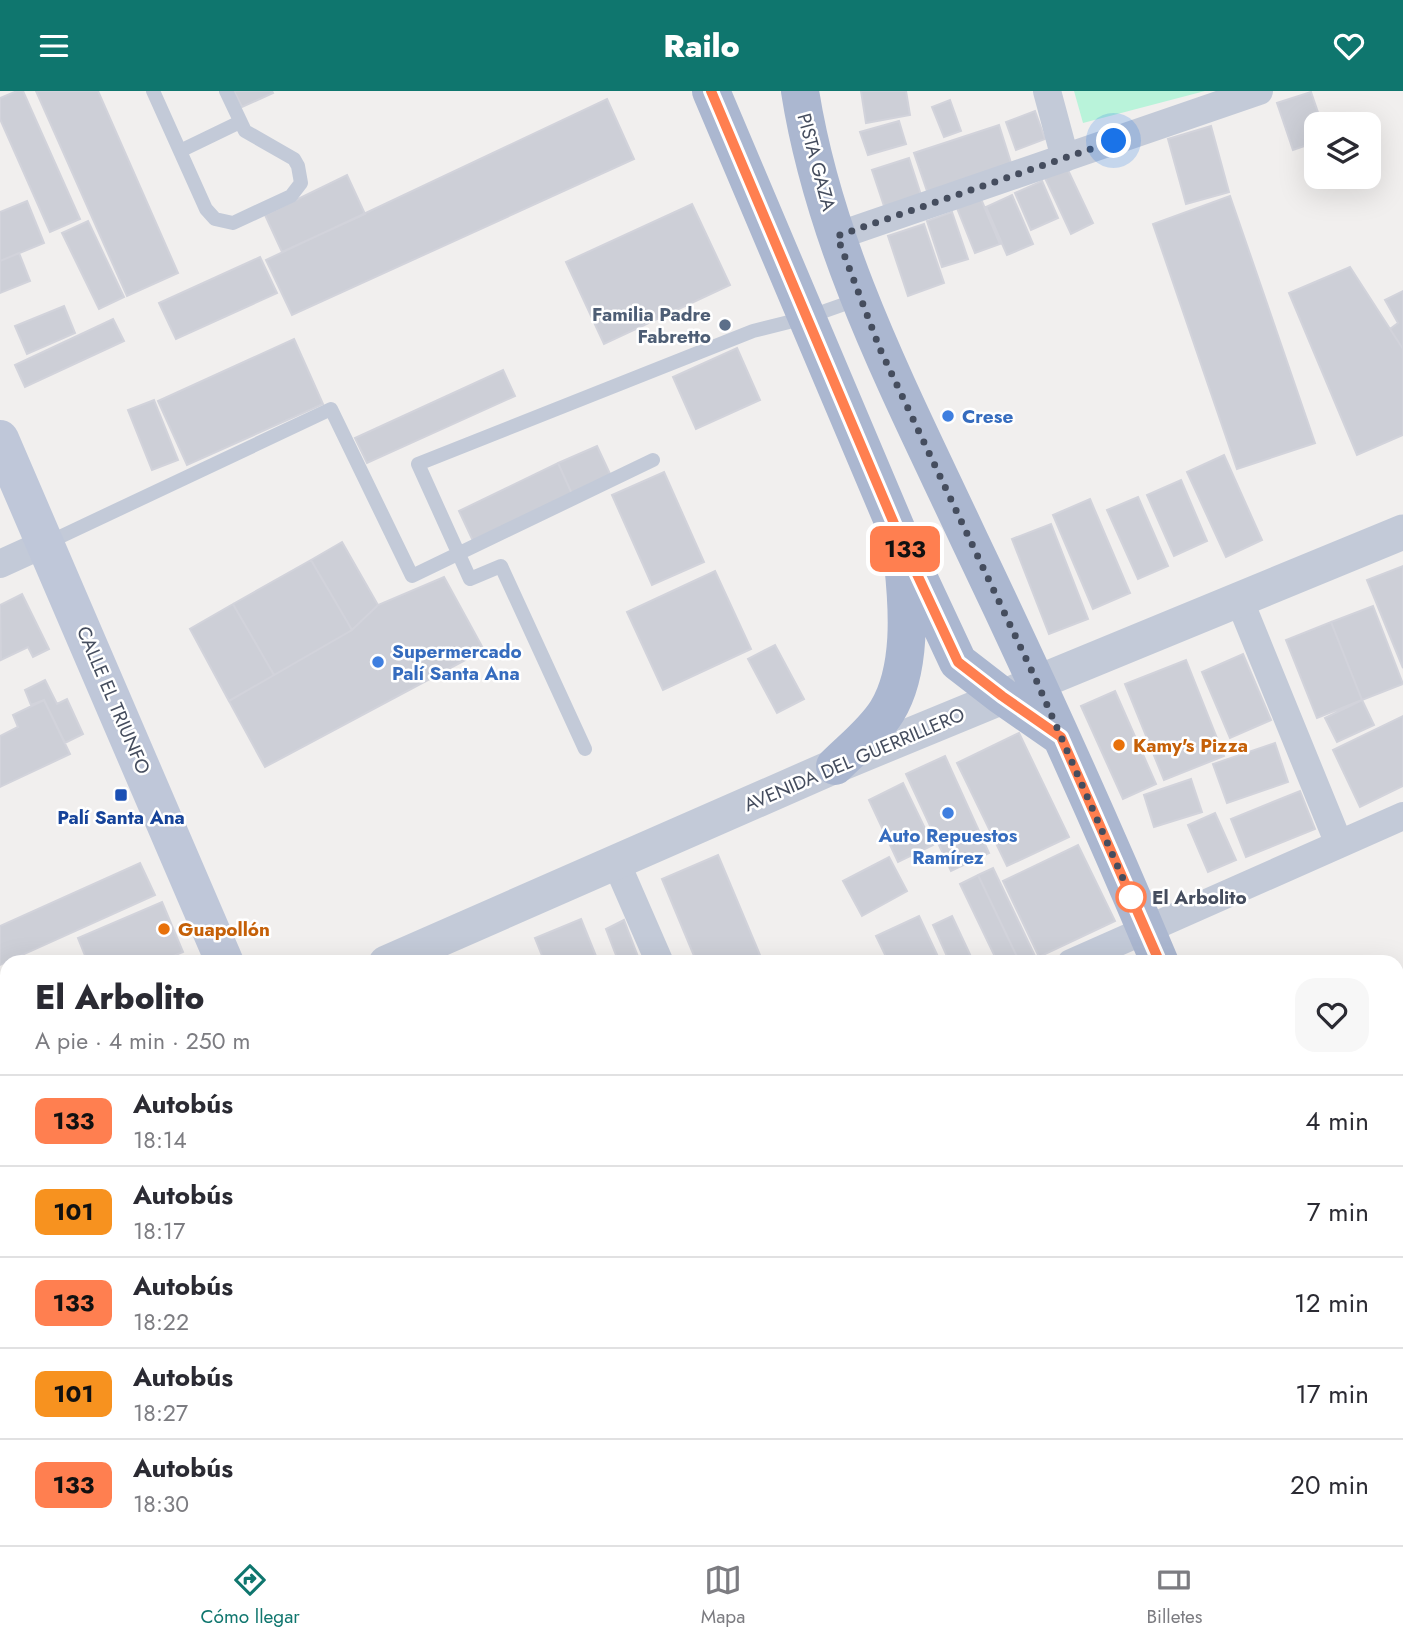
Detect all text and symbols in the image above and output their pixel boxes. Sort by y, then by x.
text: Railo [663,23,740,69]
icon: menu [35,27,73,65]
icon: heart [1330,27,1368,65]
street label: PISTA GAZA [791,110,843,214]
map controls [1304,112,1381,189]
button: layers [1304,112,1381,189]
your location [1096,123,1131,158]
place label: Familia Padre Fabretto [592,301,711,350]
marker: Familia Padre Fabretto [717,317,733,333]
place label: Crese [962,403,1013,430]
marker: Crese [940,408,956,424]
line badge: 133 [865,526,945,572]
text: 133 [884,531,926,566]
street label: CALLE EL TRIUNFO [70,622,157,778]
place label: Supermercado Palí Santa Ana [392,638,522,687]
marker: Supermercado Palí Santa Ana [370,654,386,670]
street label: AVENIDA DEL GUERRILLERO [740,701,969,818]
place label: Kamy's Pizza [1133,732,1248,759]
marker: Kamy's Pizza [1111,737,1127,753]
marker: Palí Santa Ana [113,787,129,803]
place label: Palí Santa Ana [57,804,185,831]
marker: Auto Repuestos Ramírez [940,805,956,821]
place label: Auto Repuestos Ramírez [878,822,1018,871]
marker: El Arbolito [1116,882,1146,912]
place label: El Arbolito [1152,884,1247,911]
place label: Guapollón [178,916,270,943]
marker: Guapollón [156,921,172,937]
text: El Arbolito [35,974,204,1021]
button: heart [1295,978,1369,1052]
text: A pie · 4 min · 250 m [35,1024,250,1058]
text: Autobús [133,1085,233,1123]
text: 4 min [1305,1102,1369,1140]
text: 133 [52,1103,95,1138]
text: 18:14 [133,1123,187,1157]
text: Autobús [133,1176,233,1214]
text: 7 min [1307,1193,1369,1231]
text: 101 [53,1194,94,1229]
text: 18:17 [133,1214,185,1248]
text: Autobús [133,1267,233,1305]
text: 12 min [1294,1284,1369,1322]
text: 133 [52,1285,95,1320]
text: 18:22 [133,1305,189,1339]
text: Autobús [133,1358,233,1396]
text: 17 min [1295,1375,1369,1413]
text: 101 [53,1376,94,1411]
text: 18:27 [133,1396,188,1430]
text: Autobús [133,1449,233,1487]
text: 20 min [1290,1466,1369,1504]
text: 133 [52,1467,95,1502]
text: 18:30 [133,1487,189,1521]
tab: Cómo llegar [201,1561,300,1630]
tab: Mapa [701,1561,745,1630]
tab: Billetes [1146,1561,1202,1630]

